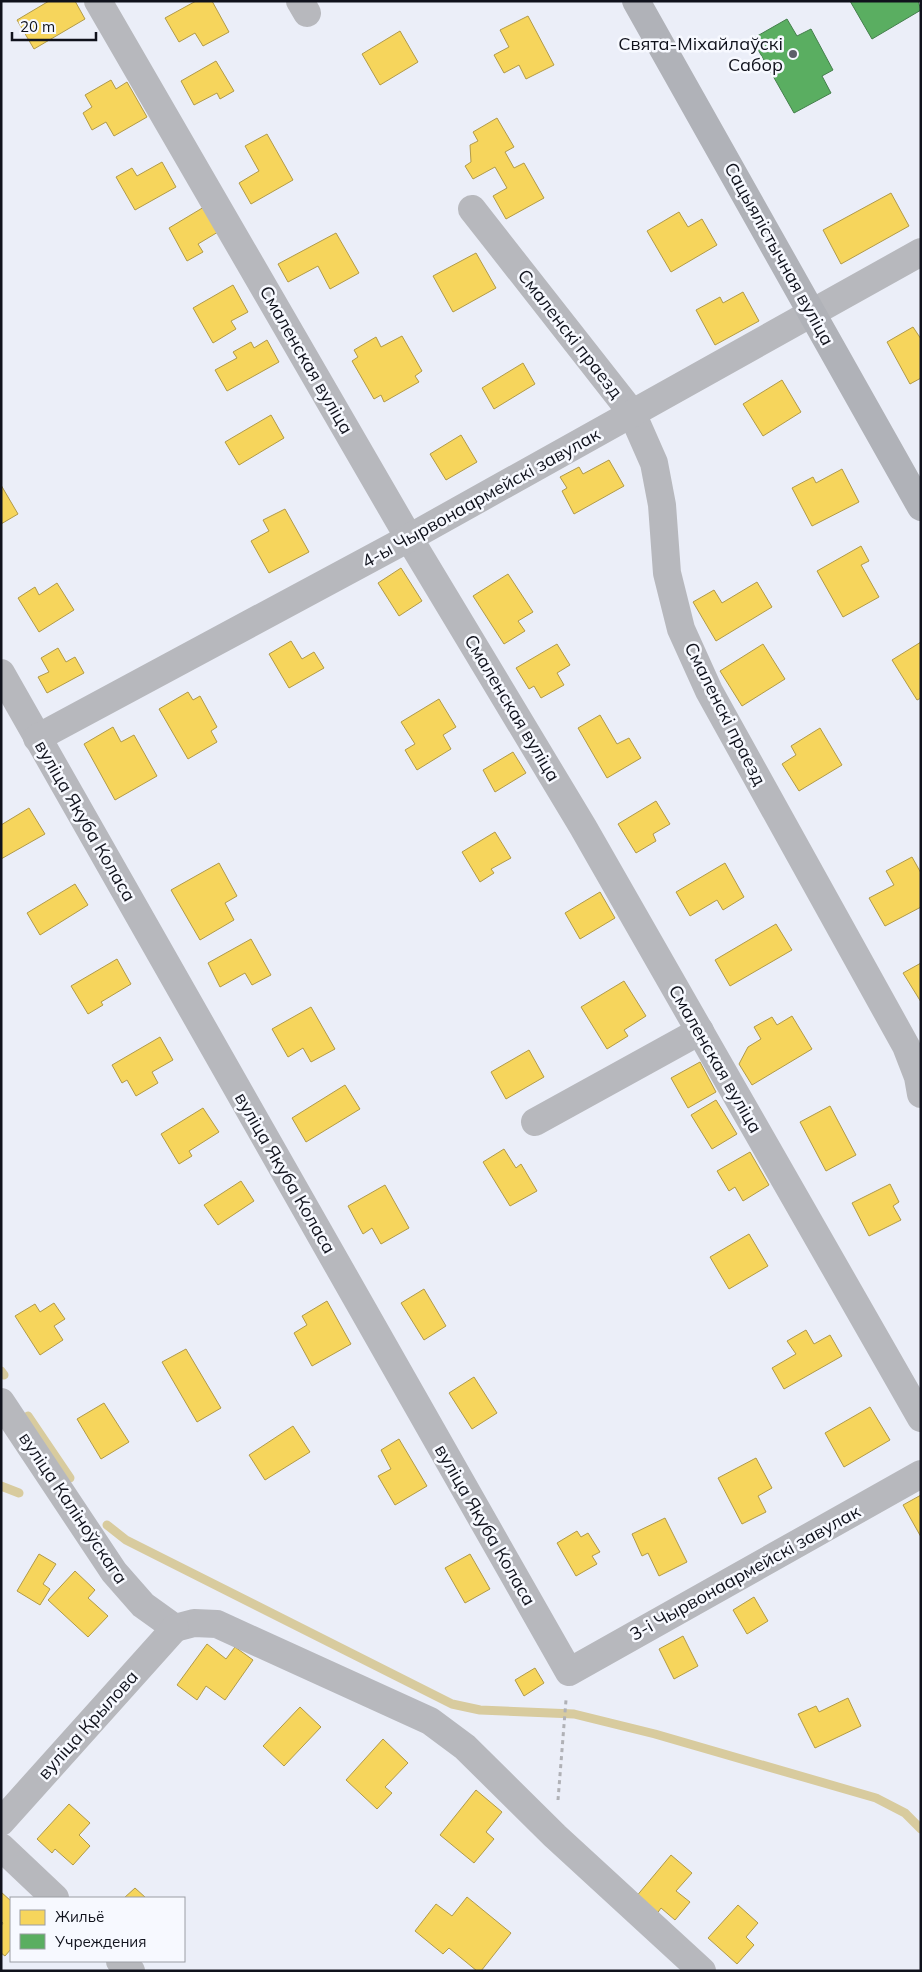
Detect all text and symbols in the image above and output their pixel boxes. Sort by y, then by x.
scale bar [12,10,96,42]
text: 20 m [20,17,55,36]
place label: Свята-Міхайлаўскі Сабор [618,32,783,76]
marker: Свята-Міхайлаўскі Сабор [787,48,799,60]
street label: Сацыялістычная вуліца [719,158,839,349]
street label: Смаленскі праезд [513,265,628,403]
street label: Смаленская вуліца [255,282,358,438]
street label: 4-ы Чырвонаармейскі завулак [358,422,604,573]
street label: Смаленская вуліца [459,630,565,785]
street label: Смаленскі праезд [679,638,771,789]
street label: вуліца Якуба Коласа [30,736,141,906]
street label: Смаленская вуліца [664,981,767,1137]
street label: вуліца Якуба Коласа [230,1088,341,1258]
street label: вуліца Каліноўскага [14,1427,133,1588]
street label: вуліца Якуба Коласа [430,1440,541,1610]
street label: 3-і Чырвонаармейскі завулак [625,1499,864,1646]
street label: вуліца Крылова [33,1665,143,1784]
legend [10,1897,185,1962]
text: Жильё [55,1907,104,1926]
text: Учреждения [54,1932,147,1951]

